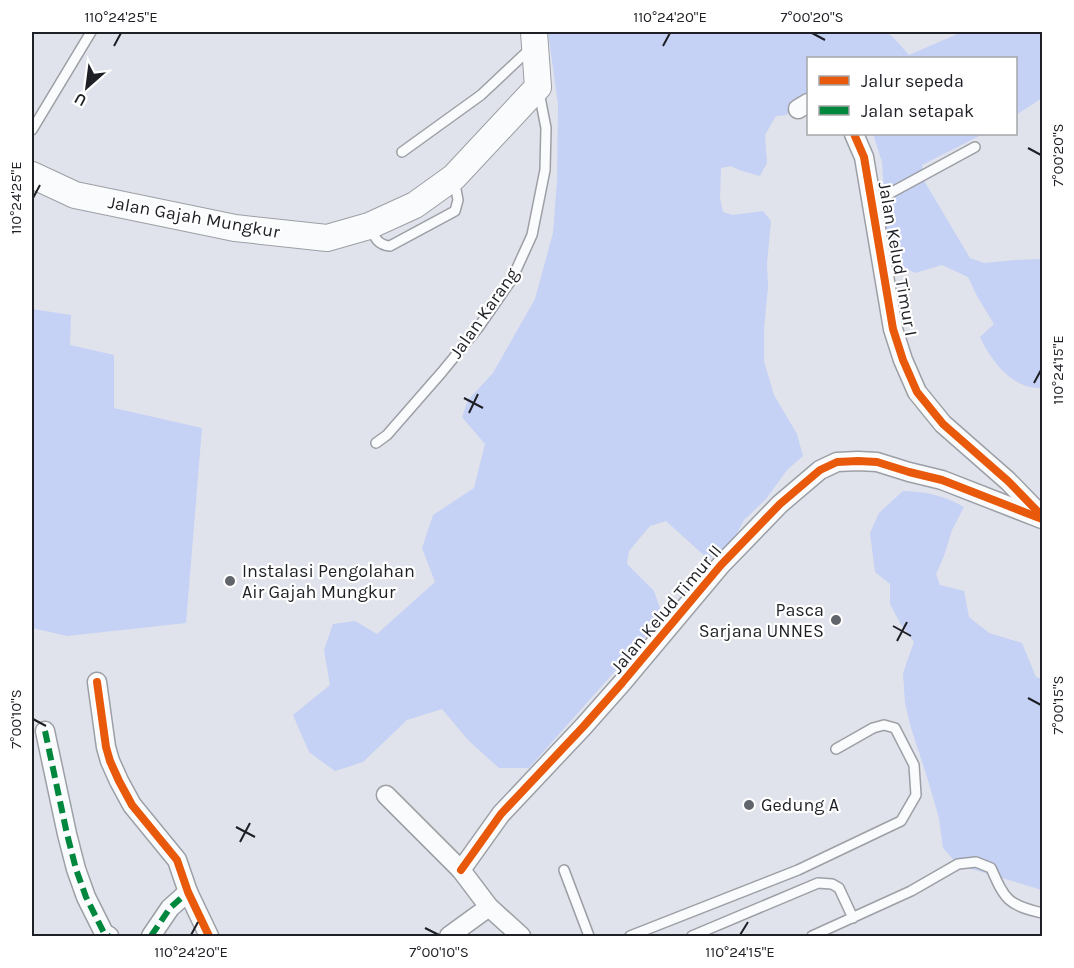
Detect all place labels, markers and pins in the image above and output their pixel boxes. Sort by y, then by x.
place label: Instalasi Pengolahan Air Gajah Mungkur [242,560,415,603]
marker: Instalasi Pengolahan Air Gajah Mungkur [223,574,237,588]
place label: Pasca Sarjana UNNES [699,599,824,642]
marker: Pasca Sarjana UNNES [829,613,843,627]
place label: Gedung A [761,794,839,816]
marker: Gedung A [742,798,756,812]

